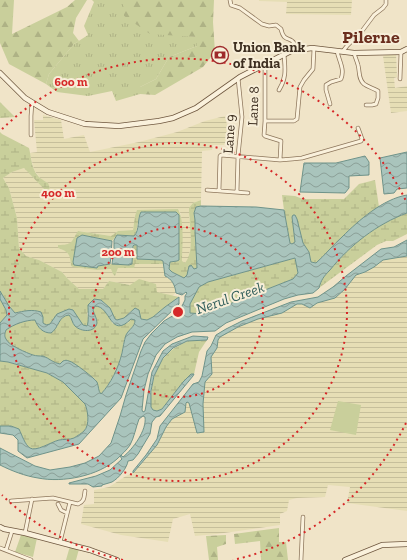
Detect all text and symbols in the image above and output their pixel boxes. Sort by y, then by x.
district label: Pilerne [342,26,400,48]
place label: Union Bank of India [233,39,305,72]
bank icon: Union Bank of India [210,45,230,65]
text: 600 m [54,75,88,89]
street label: Lane 8 [244,86,263,126]
street label: Lane 9 [220,114,239,154]
text: 400 m [41,186,75,200]
text: 200 m [101,245,135,259]
water label: Nerul Creek [193,278,267,318]
centre of rings [171,305,185,319]

